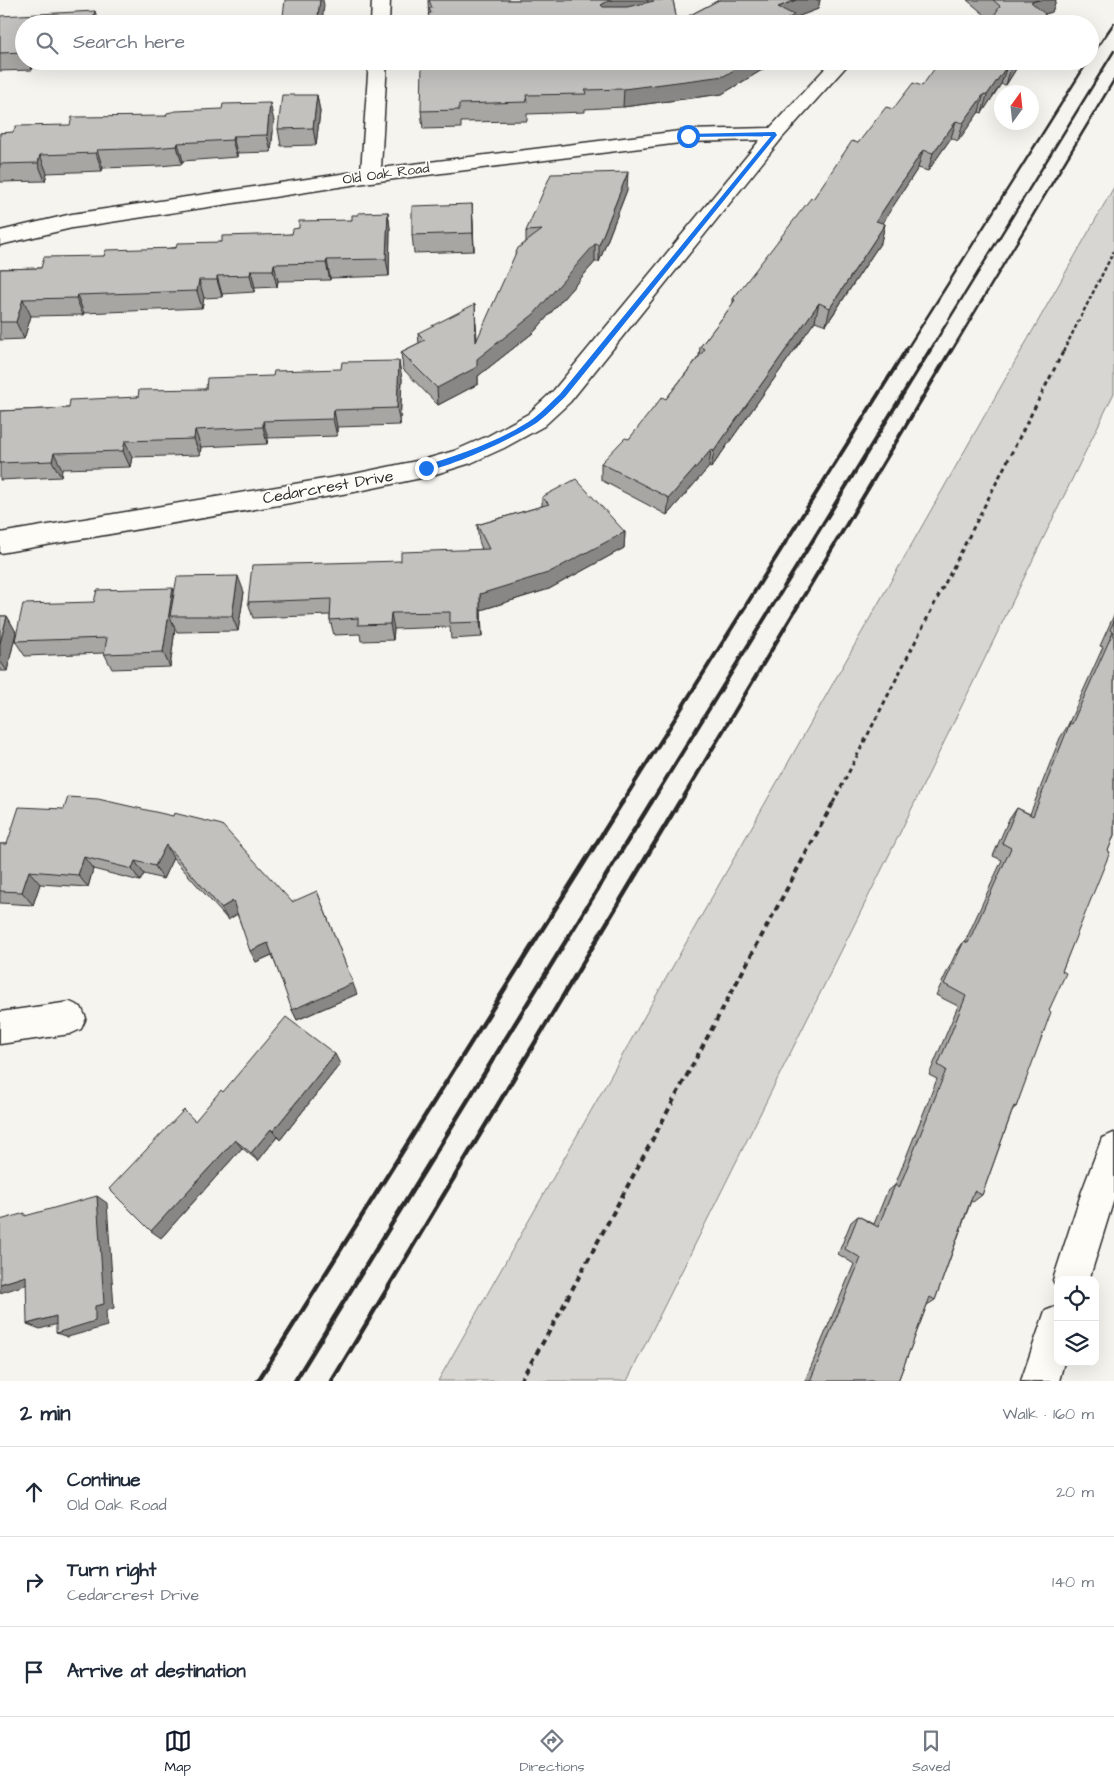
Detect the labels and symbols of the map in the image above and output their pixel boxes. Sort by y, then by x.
north arrow [994,85,1039,130]
route start [677,125,700,148]
street label: Old Oak Road [341,158,431,190]
route end [415,457,438,480]
street label: Cedarcrest Drive [261,465,395,509]

